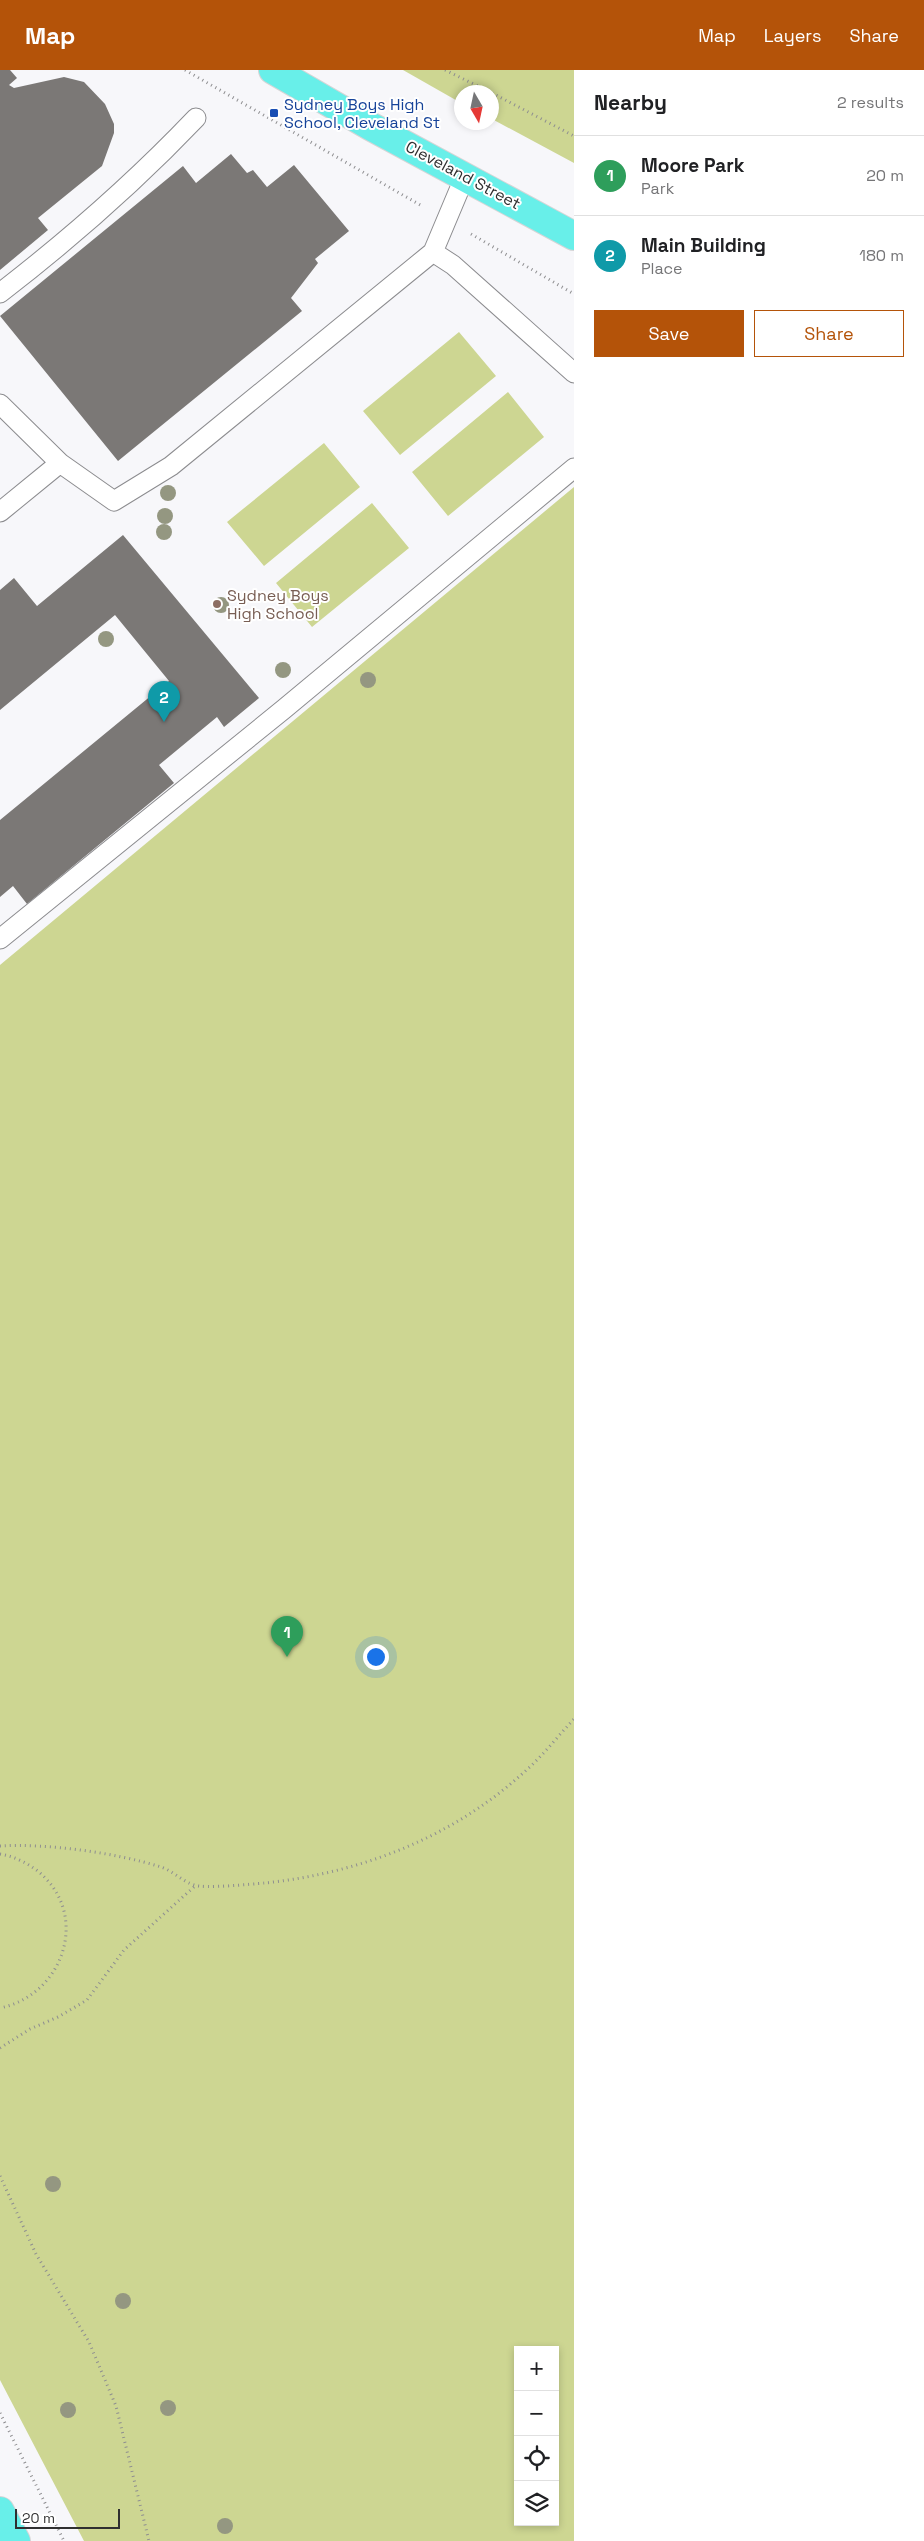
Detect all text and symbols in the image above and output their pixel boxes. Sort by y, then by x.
text: Map [25,20,75,51]
text: Map [698,24,736,47]
text: Layers [764,24,821,47]
text: Share [849,24,899,47]
north arrow [454,85,499,130]
text: Nearby [594,89,667,116]
text: 2 results [837,92,904,113]
place label: Sydney Boys High School, Cleveland St [284,94,440,133]
marker: Sydney Boys High School, Cleveland St [268,107,280,119]
street label: Cleveland Street [402,136,524,214]
text: Moore Park [641,153,745,178]
text: 1 [606,165,614,186]
text: 20 m [866,165,904,186]
text: Park [641,178,674,199]
text: Main Building [641,233,766,258]
text: 2 [605,245,615,266]
text: 180 m [859,245,904,266]
text: Place [641,258,683,279]
button: Save [594,310,744,357]
button: Share [754,310,904,357]
place label: Sydney Boys High School [227,585,329,624]
marker: Sydney Boys High School [211,598,223,610]
pin: 2 [148,681,180,722]
pin: 1 [271,1616,303,1657]
your location [363,1644,389,1670]
map controls [514,2346,559,2526]
button: + [514,2346,559,2391]
button: − [514,2391,559,2436]
button: locate [514,2436,559,2481]
button: layers [514,2481,559,2526]
scale bar [15,2506,120,2529]
text: 20 m [22,2509,55,2527]

